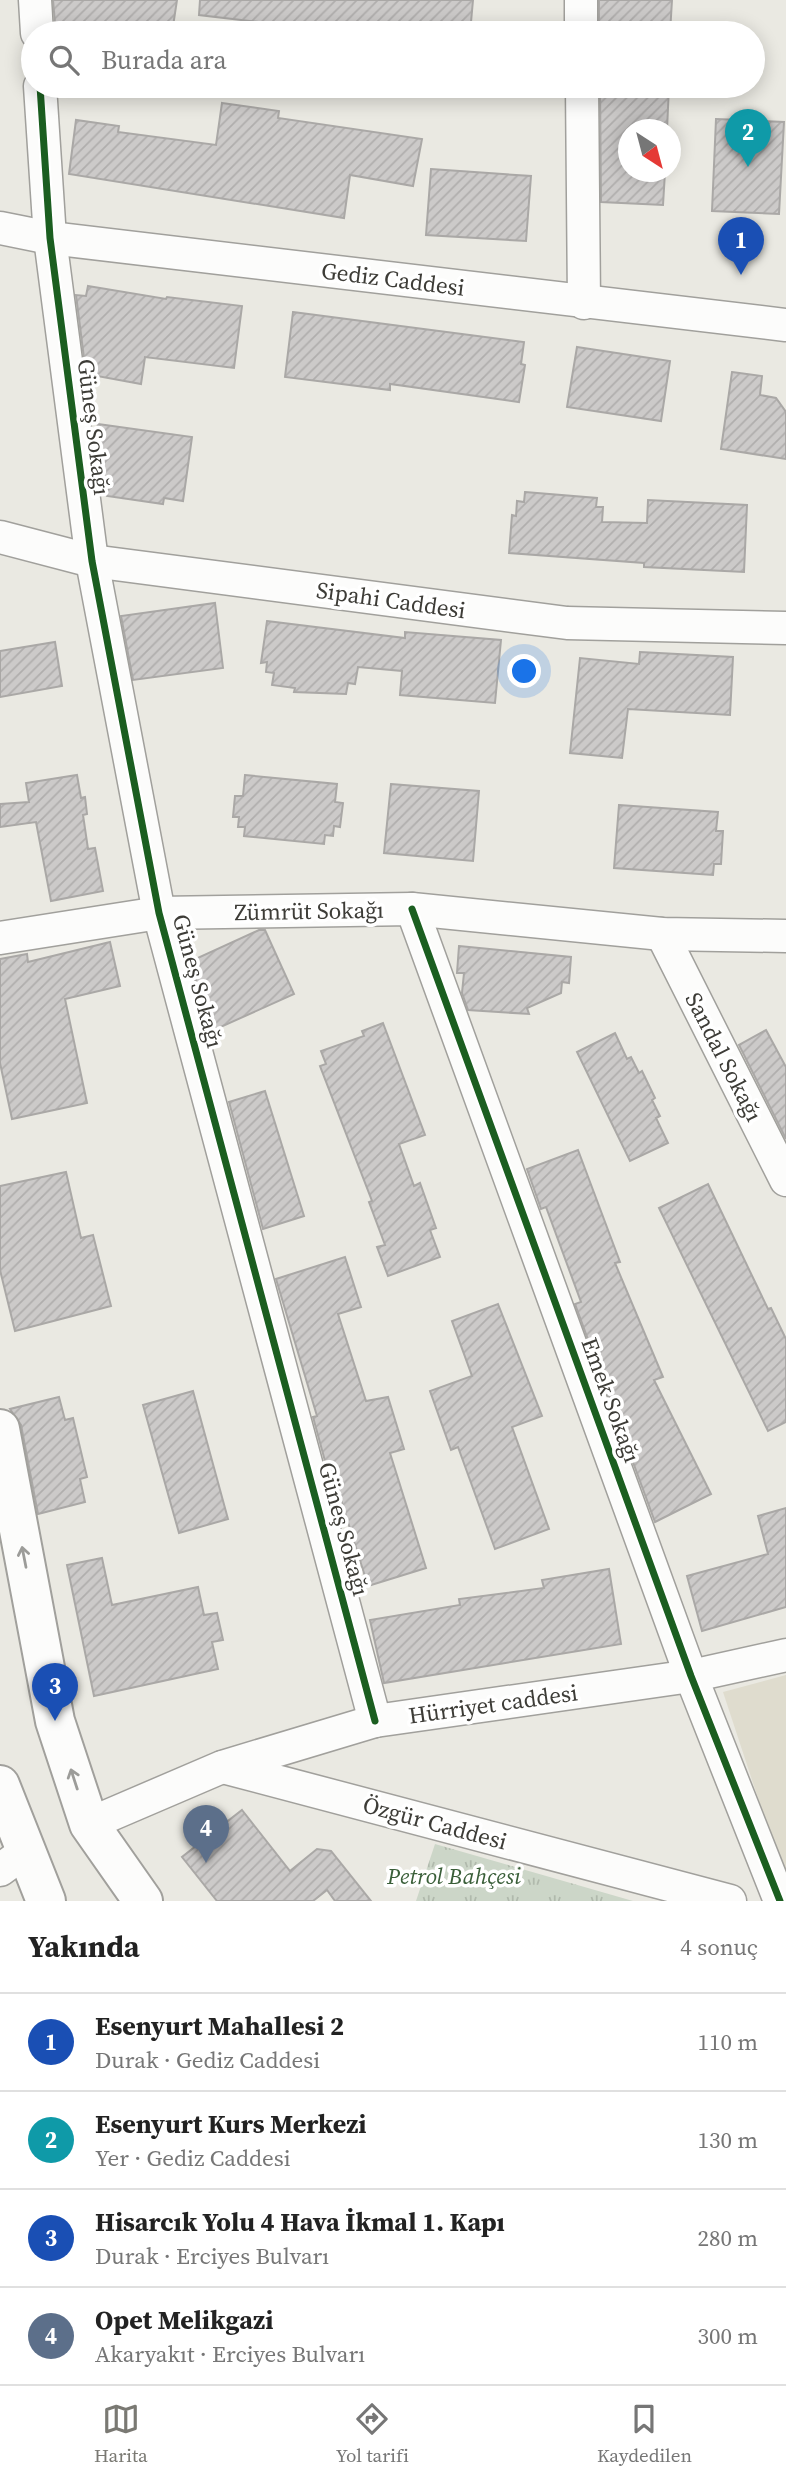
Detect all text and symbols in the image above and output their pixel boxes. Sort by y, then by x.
search box [21,21,765,98]
icon: search [45,41,83,79]
text: Burada ara [101,42,227,78]
pin: 2 [725,109,771,167]
north arrow [618,119,681,182]
pin: 1 [718,217,764,275]
street label: Gediz Caddesi [320,254,467,304]
street label: Güneş Sokağı [70,357,118,497]
street label: Sipahi Caddesi [314,574,468,626]
your location [507,654,541,688]
street label: Zümrüt Sokağı [234,894,384,928]
street label: Güneş Sokağı [165,911,231,1051]
street label: Sandal Sokağı [678,987,770,1127]
street label: Emek Sokağı [574,1333,648,1467]
street label: Güneş Sokağı [311,1459,377,1599]
one-way arrow [17,1546,31,1569]
pin: 3 [32,1663,78,1721]
street label: Hürriyet caddesi [406,1676,580,1732]
one-way arrow [67,1768,79,1790]
street label: Özgür Caddesi [359,1788,511,1858]
pin: 4 [183,1805,229,1863]
park label: Petrol Bahçesi [386,1860,521,1892]
text: Yakında [28,1926,140,1967]
text: 4 sonuç [680,1931,758,1963]
text: Esenyurt Mahallesi 2 [95,2008,344,2044]
text: 1 [45,2026,57,2058]
text: 110 m [697,2026,758,2058]
text: Durak · Gediz Caddesi [95,2044,320,2076]
text: Esenyurt Kurs Merkezi [95,2106,367,2142]
text: 2 [45,2124,57,2156]
text: 130 m [697,2124,758,2156]
text: Yer · Gediz Caddesi [95,2142,291,2174]
text: Hisarcık Yolu 4 Hava İkmal 1. Kapı [95,2204,505,2240]
text: 3 [45,2222,57,2254]
text: 280 m [697,2222,758,2254]
text: Durak · Erciyes Bulvarı [95,2240,329,2272]
text: Opet Melikgazi [95,2302,273,2338]
text: 4 [45,2320,57,2352]
text: 300 m [697,2320,758,2352]
text: Akaryakıt · Erciyes Bulvarı [95,2338,365,2370]
tab: Harita [94,2400,148,2468]
tab: Yol tarifi [336,2400,409,2468]
tab: Kaydedilen [597,2400,692,2468]

